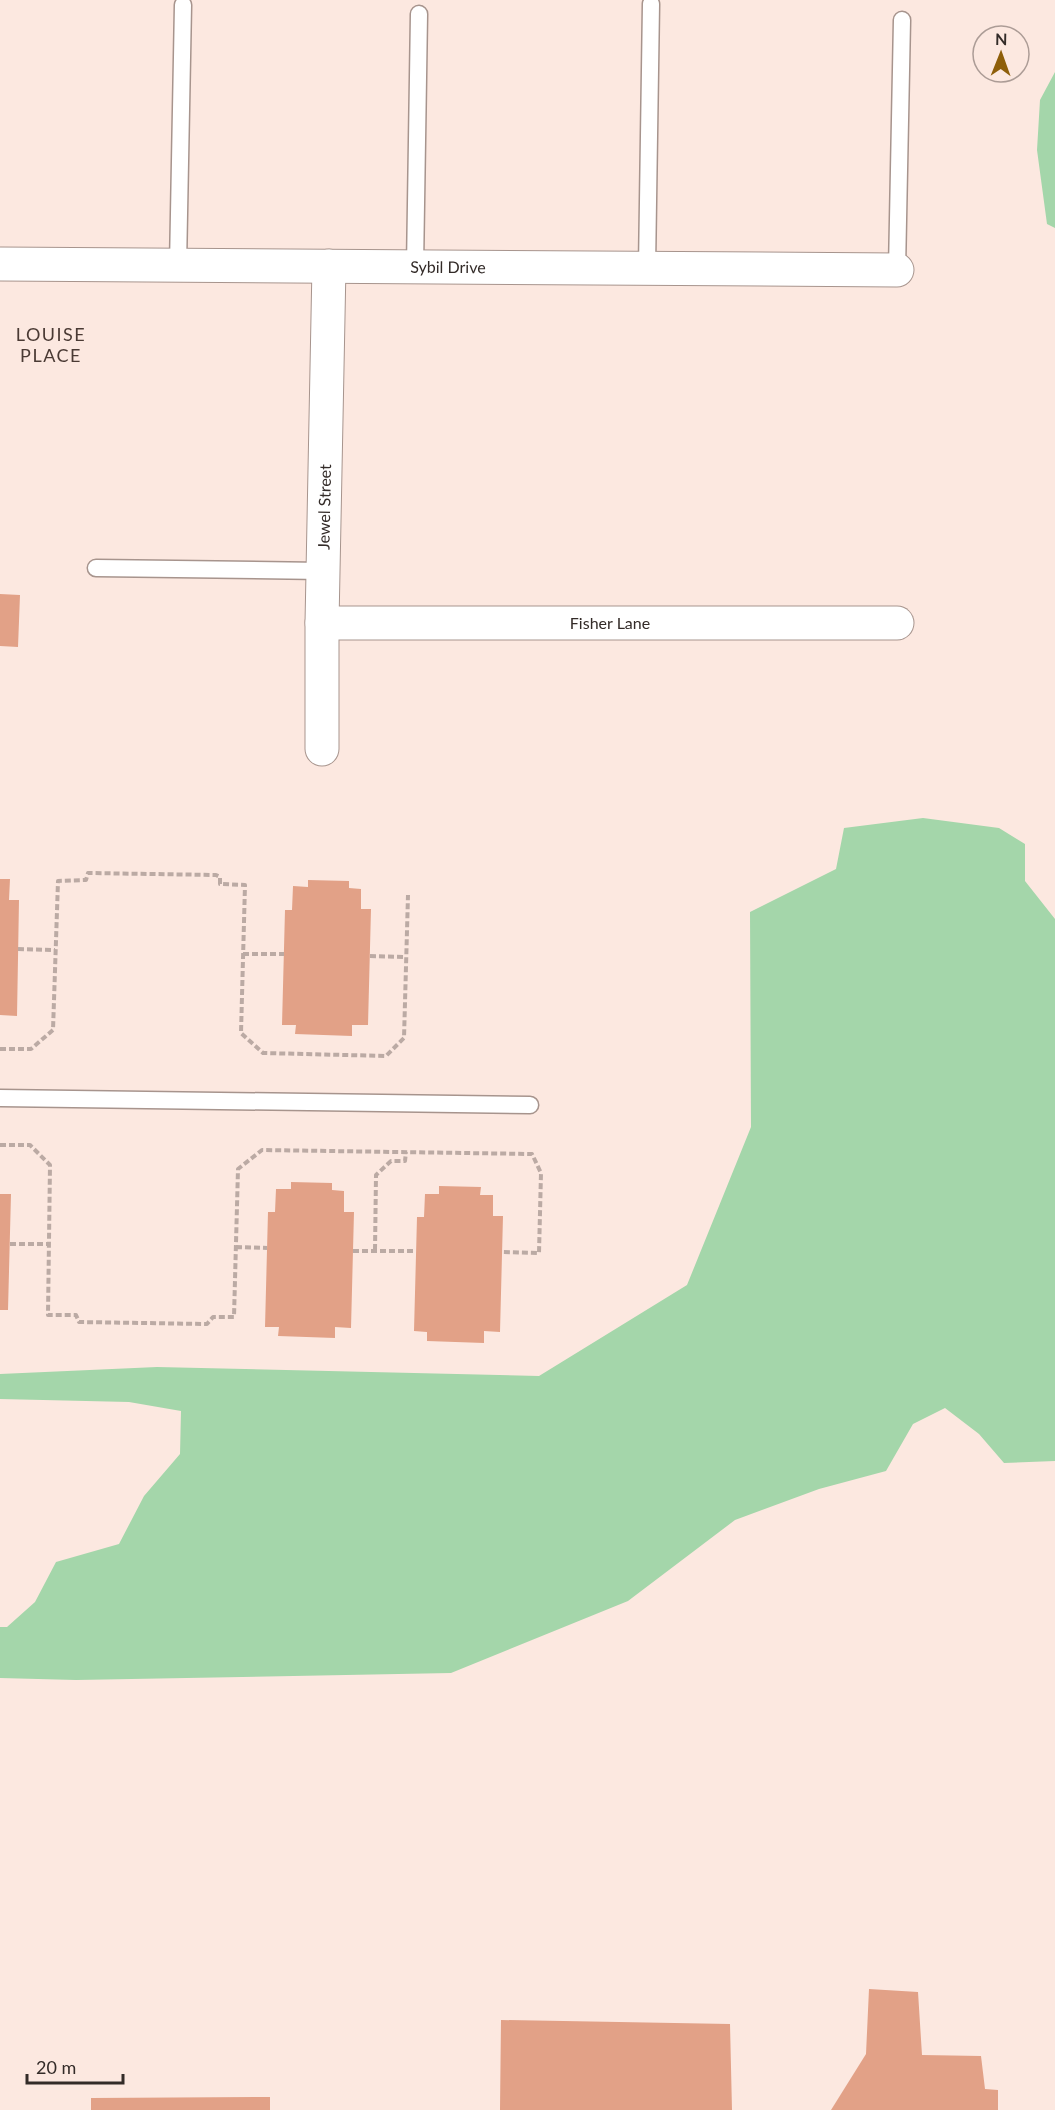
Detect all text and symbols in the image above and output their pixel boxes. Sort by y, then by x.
north arrow [971,24,1031,84]
text: N [995,29,1008,48]
street label: Sybil Drive [410,257,486,276]
district label: LOUISE PLACE [16,323,86,366]
street label: Jewel Street [313,464,334,550]
street label: Fisher Lane [570,613,650,632]
scale bar [27,2047,123,2085]
text: 20 m [36,2056,76,2078]

